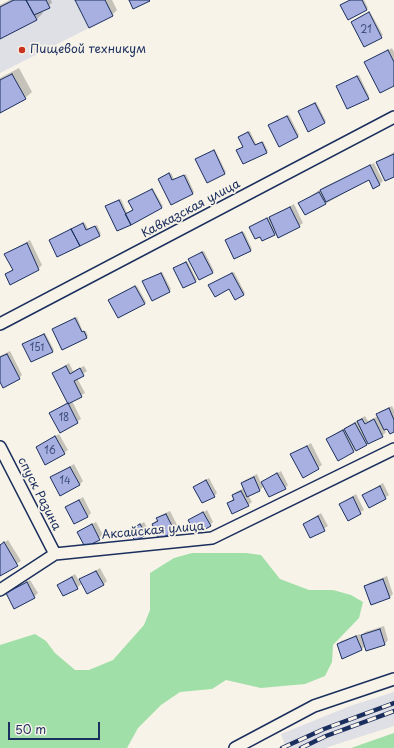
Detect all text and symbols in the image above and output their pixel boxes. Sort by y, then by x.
house number: 21 [360,24,372,36]
place label: Пищевой техникум [30,43,146,57]
marker: Пищевой техникум [17,45,27,55]
street label: Кавказская улица [139,177,243,241]
house number: 151 [30,342,44,354]
house number: 18 [59,412,69,424]
house number: 16 [44,445,56,457]
street label: спуск Разина [14,455,64,533]
house number: 14 [59,475,71,487]
street label: Аксайская улица [101,519,205,543]
scale bar [10,714,102,740]
text: 50 m [15,720,46,738]

